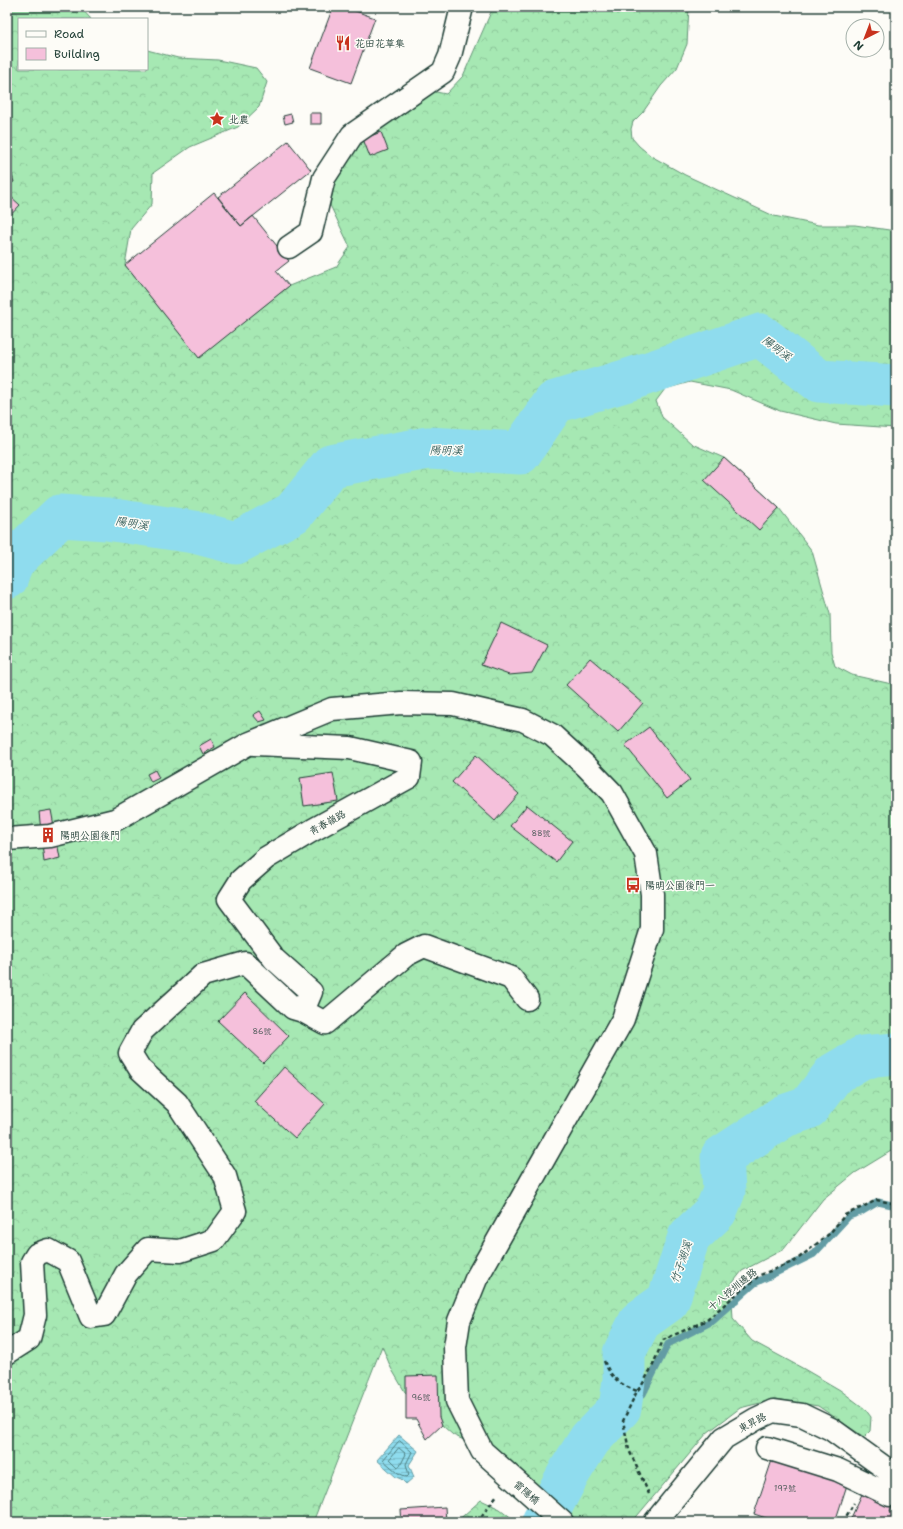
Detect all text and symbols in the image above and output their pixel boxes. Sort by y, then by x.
legend [18,18,148,70]
north arrow [845,18,885,58]
text: Road [54,26,85,42]
restaurant icon: 花田花草集 [334,34,352,52]
text: N [850,36,867,54]
place label: 花田花草集 [355,37,405,50]
text: Building [54,46,100,62]
place icon: 北農 [208,110,226,128]
place label: 北農 [229,113,249,126]
water label: 陽明溪 [759,332,795,365]
water label: 陽明溪 [429,443,464,458]
water label: 陽明溪 [114,514,150,534]
street label: 青春嶺路 [307,807,348,838]
building icon: 陽明公園後門 [39,826,57,844]
house number: 88號 [531,828,551,839]
place label: 陽明公園後門 [60,829,120,842]
bus stop icon: 陽明公園後門一 [624,876,642,894]
place label: 陽明公園後門一 [645,879,715,892]
house number: 86號 [253,1026,271,1037]
water label: 竹子湖溪 [667,1238,696,1285]
street label: 十八挖圳邊路 [705,1265,759,1314]
house number: 96號 [411,1392,431,1403]
street label: 東昇路 [736,1410,769,1435]
street label: 雷隱橋 [511,1478,542,1507]
house number: 197號 [774,1483,796,1494]

